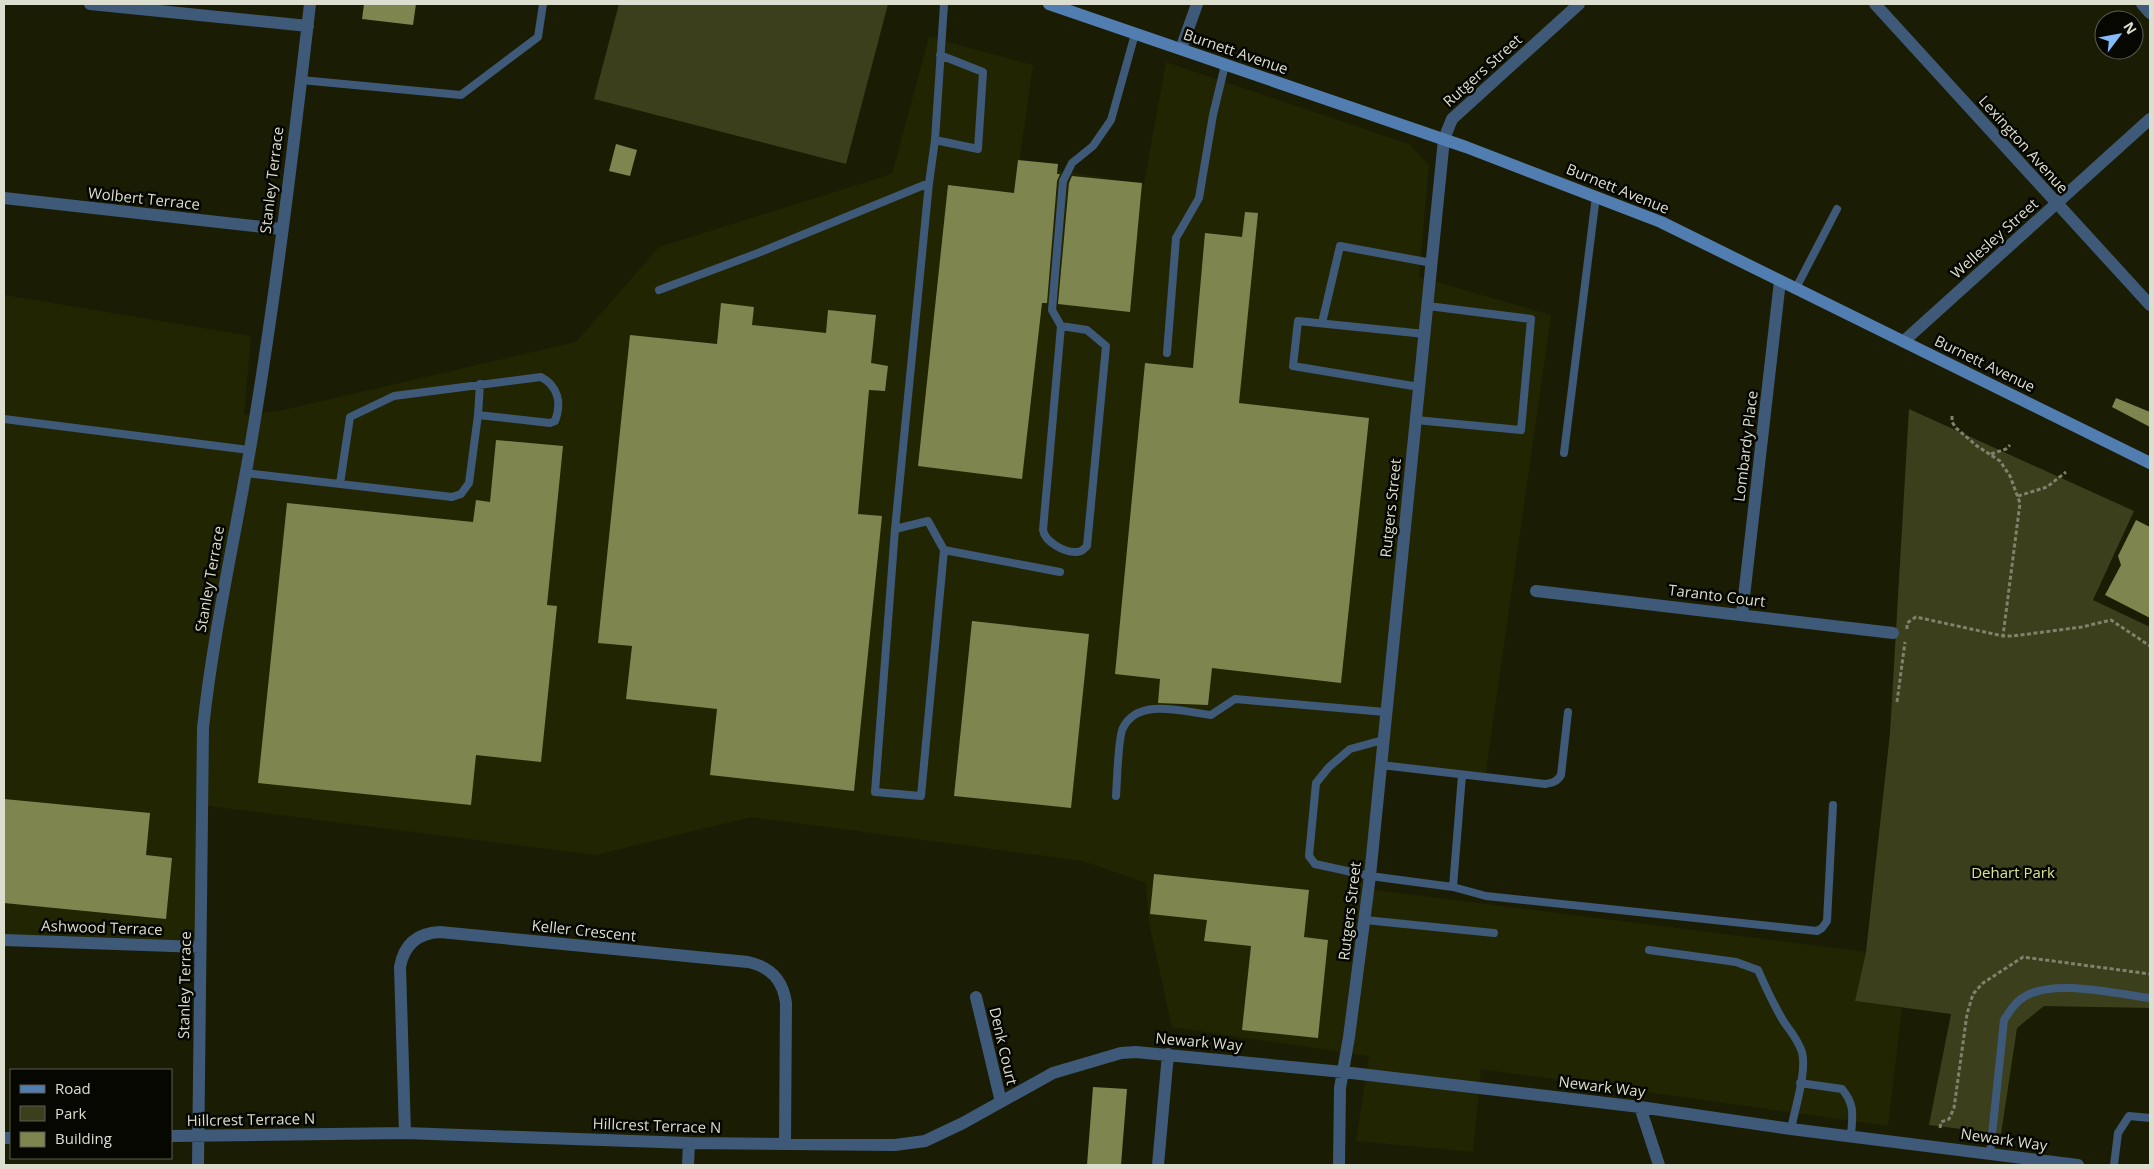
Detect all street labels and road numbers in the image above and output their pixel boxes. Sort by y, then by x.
street label: Burnett Avenue [1181,24,1291,78]
street label: Rutgers Street [1438,29,1526,111]
street label: Lexington Avenue [1975,91,2073,197]
street label: Stanley Terrace [255,125,287,235]
street label: Burnett Avenue [1564,158,1672,218]
street label: Wolbert Terrace [87,182,201,214]
street label: Wellesley Street [1946,193,2042,283]
street label: Burnett Avenue [1931,330,2039,396]
street label: Lombardy Place [1728,389,1762,503]
street label: Rutgers Street [1375,458,1405,558]
street label: Stanley Terrace [190,524,228,634]
street label: Taranto Court [1667,579,1767,611]
street label: Rutgers Street [1333,860,1365,962]
street label: Ashwood Terrace [41,915,163,939]
street label: Keller Crescent [531,915,637,945]
street label: Stanley Terrace [173,931,195,1039]
street label: Denk Court [985,1005,1023,1087]
street label: Newark Way [1155,1027,1244,1055]
street label: Newark Way [1557,1071,1647,1101]
street label: Hillcrest Terrace N [187,1108,315,1130]
street label: Hillcrest Terrace N [592,1113,722,1137]
street label: Newark Way [1959,1123,2049,1155]

